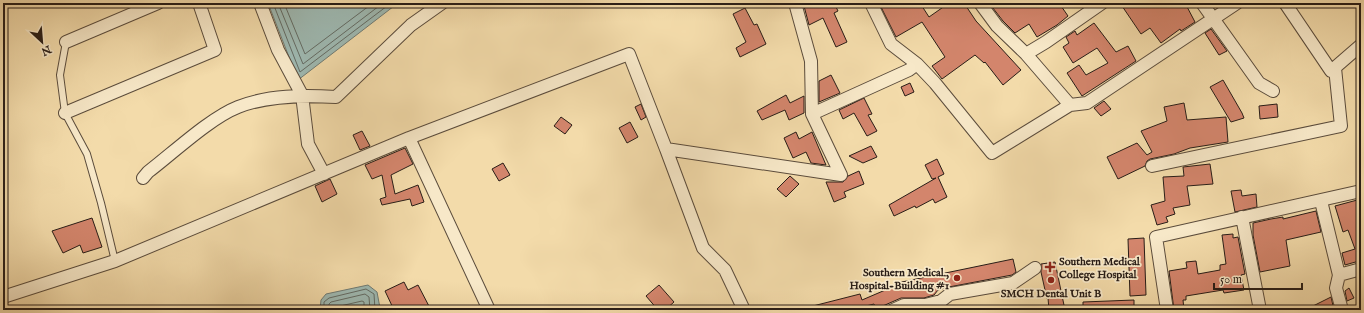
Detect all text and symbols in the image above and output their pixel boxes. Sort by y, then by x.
north arrow [22,22,62,62]
text: N [38,41,54,59]
place label: Southern Medical College Hospital [1059,255,1141,282]
marker: Southern Medical College Hospital [1044,261,1056,273]
scale bar [1214,265,1302,291]
place label: Southern Medical., Hospital-Building #1 [850,266,949,293]
text: 50 m [1220,272,1242,287]
marker: Southern Medical., Hospital-Building #1 [952,273,962,283]
marker: SMCH Dental Unit B [1046,275,1056,285]
place label: SMCH Dental Unit B [1001,287,1102,301]

